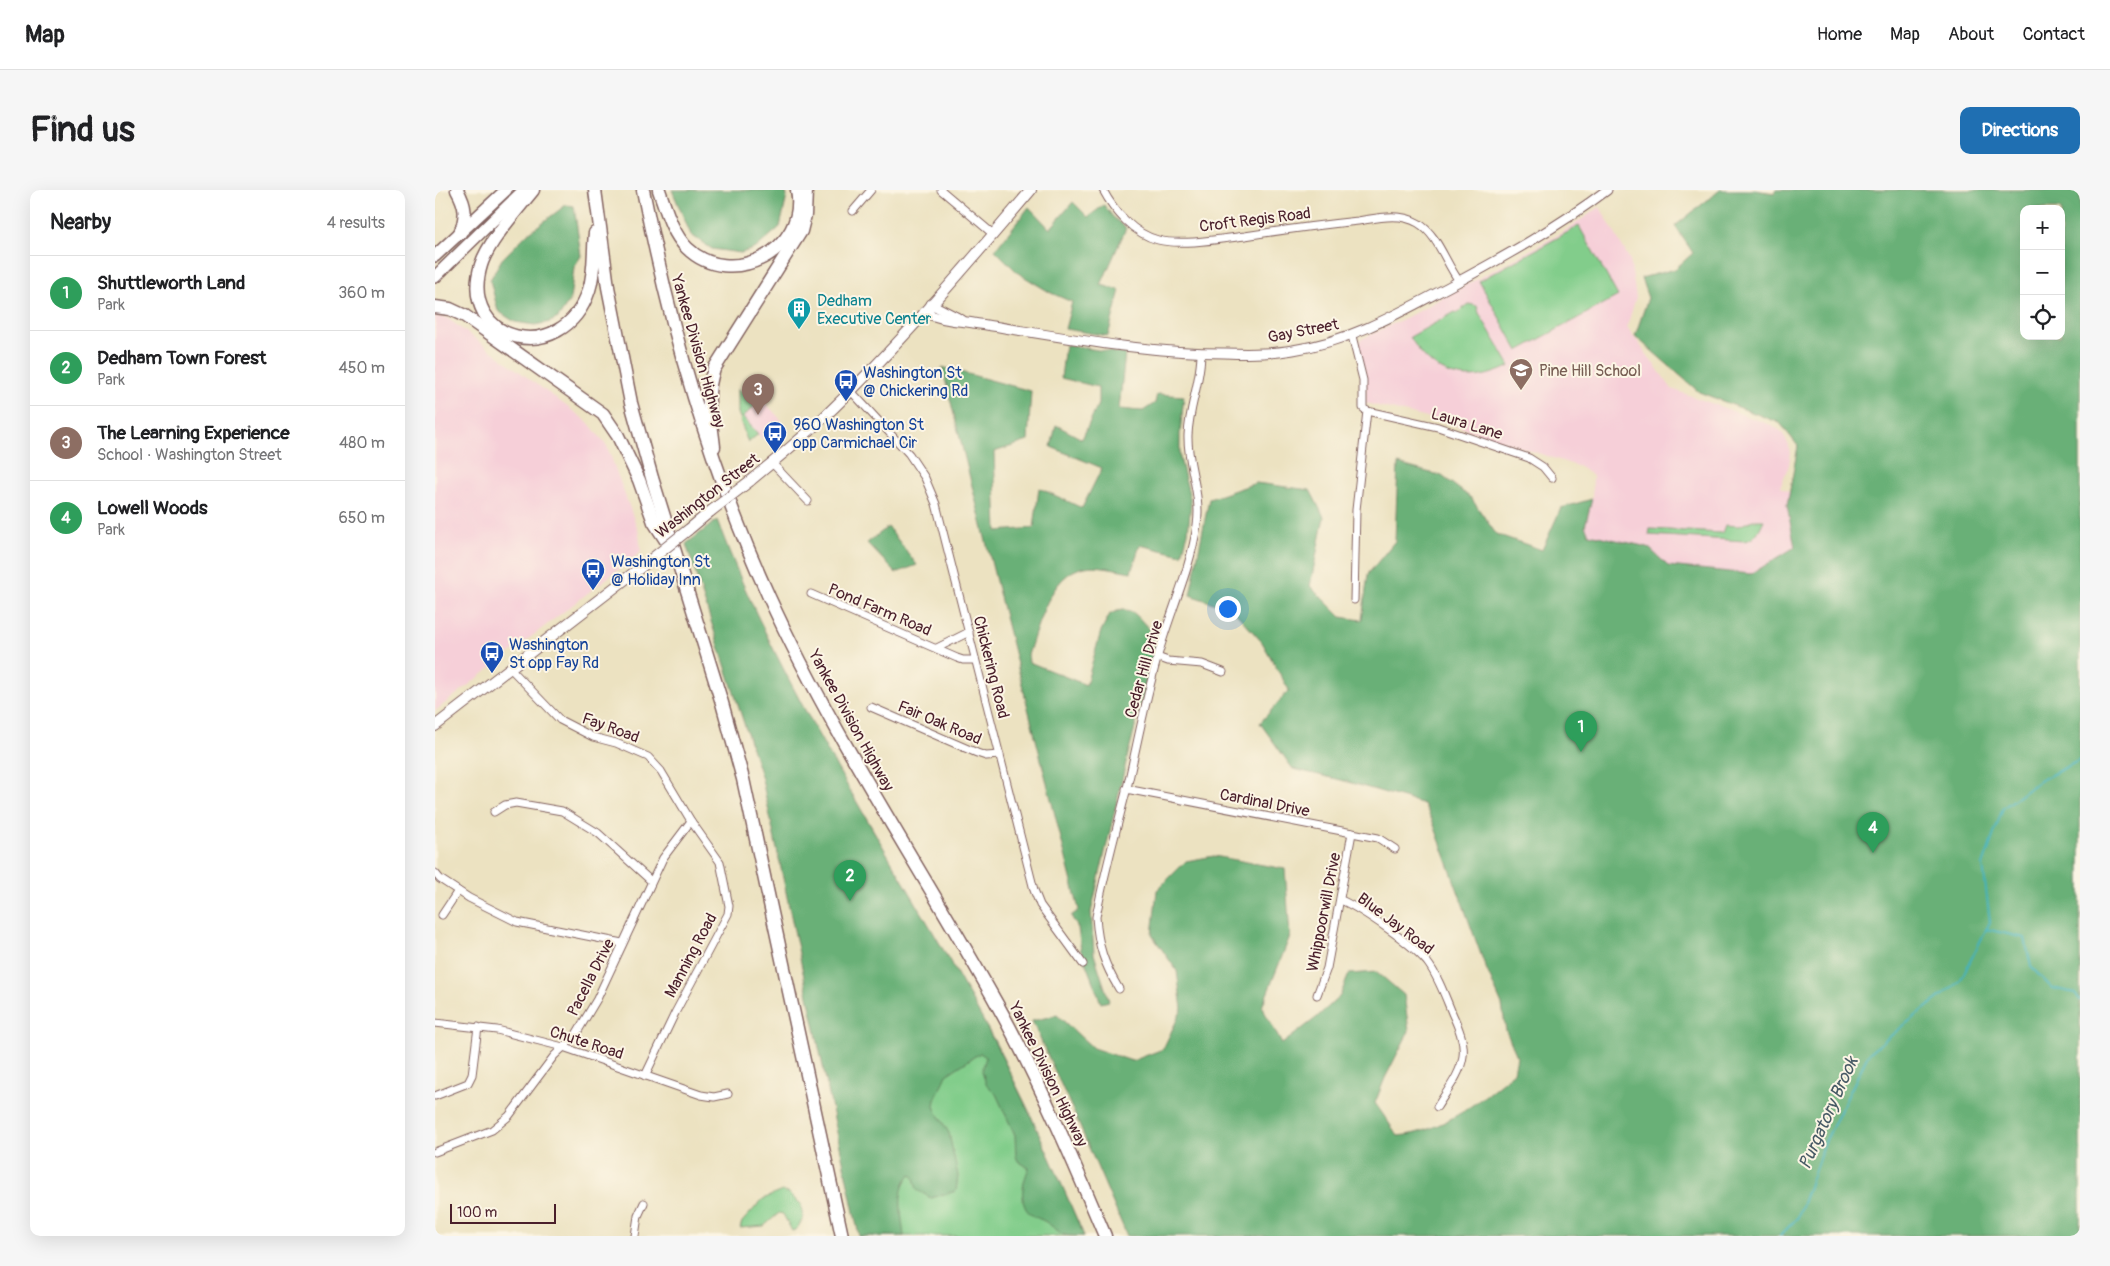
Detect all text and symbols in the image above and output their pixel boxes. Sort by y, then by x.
text: Map [25,20,65,49]
text: Home [1817,23,1862,46]
text: Map [1890,23,1920,46]
text: About [1948,23,1994,46]
text: Contact [2022,23,2085,46]
button: Directions [1960,107,2080,154]
text: Find us [30,108,135,152]
street label: Croft Regis Road [1198,203,1312,237]
map controls [2020,205,2065,340]
button: + [2020,205,2065,250]
text: Nearby [50,209,111,236]
text: 4 results [327,213,385,233]
button: − [2020,250,2065,295]
text: Shuttleworth Land [97,271,245,295]
street label: Yankee Division Highway [666,271,730,430]
text: 1 [63,283,69,303]
text: 360 m [338,283,385,303]
place label: Dedham Executive Center [817,291,932,329]
text: Park [97,295,125,315]
button: locate [2020,295,2065,340]
building icon: Dedham Executive Center [786,296,812,330]
street label: Gay Street [1266,314,1341,348]
text: Dedham Town Forest [97,346,266,370]
school or university icon: Pine Hill School [1508,357,1534,391]
text: 2 [62,358,70,378]
text: 450 m [338,358,385,378]
place label: Pine Hill School [1539,361,1641,381]
place label: Washington St @ Chickering Rd [863,363,968,401]
bus stop icon: Washington St @ Chickering Rd [833,368,859,402]
text: Park [97,370,125,390]
pin: 3 [742,374,774,415]
street label: Laura Lane [1429,404,1505,444]
place label: 960 Washington St opp Carmichael Cir [793,415,924,453]
bus stop icon: 960 Washington St opp Carmichael Cir [762,420,788,454]
text: The Learning Experience [97,421,290,445]
text: 3 [62,433,70,453]
text: 480 m [339,433,385,453]
text: School · Washington Street [97,445,282,465]
street label: Washington Street [652,449,764,543]
text: Lowell Woods [97,496,208,520]
text: 4 [61,508,71,528]
text: 650 m [338,508,385,528]
text: Park [97,520,125,540]
place label: Washington St @ Holiday Inn [611,552,710,590]
bus stop icon: Washington St @ Holiday Inn [580,557,606,591]
street label: Pond Farm Road [825,579,934,641]
your location [1215,596,1241,622]
street label: Chickering Road [969,614,1013,721]
street label: Cedar Hill Drive [1121,618,1167,720]
place label: Washington St opp Fay Rd [509,635,599,673]
bus stop icon: Washington St opp Fay Rd [479,640,505,674]
street label: Yankee Division Highway [803,645,898,795]
street label: Fair Oak Road [895,696,984,750]
street label: Fay Road [579,708,642,748]
pin: 1 [1565,711,1597,752]
street label: Cardinal Drive [1218,784,1312,822]
pin: 4 [1857,812,1889,853]
street label: Whippoorwill Drive [1303,851,1345,974]
pin: 2 [834,860,866,901]
street label: Blue Jay Road [1353,888,1438,959]
street label: Manning Road [660,910,722,1001]
street label: Pacella Drive [563,935,619,1020]
street label: Yankee Division Highway [1004,998,1092,1150]
street label: Chute Road [547,1022,626,1064]
water label: Purgatory Brook [1793,1052,1864,1173]
scale bar [450,1201,556,1224]
text: 100 m [457,1204,497,1221]

